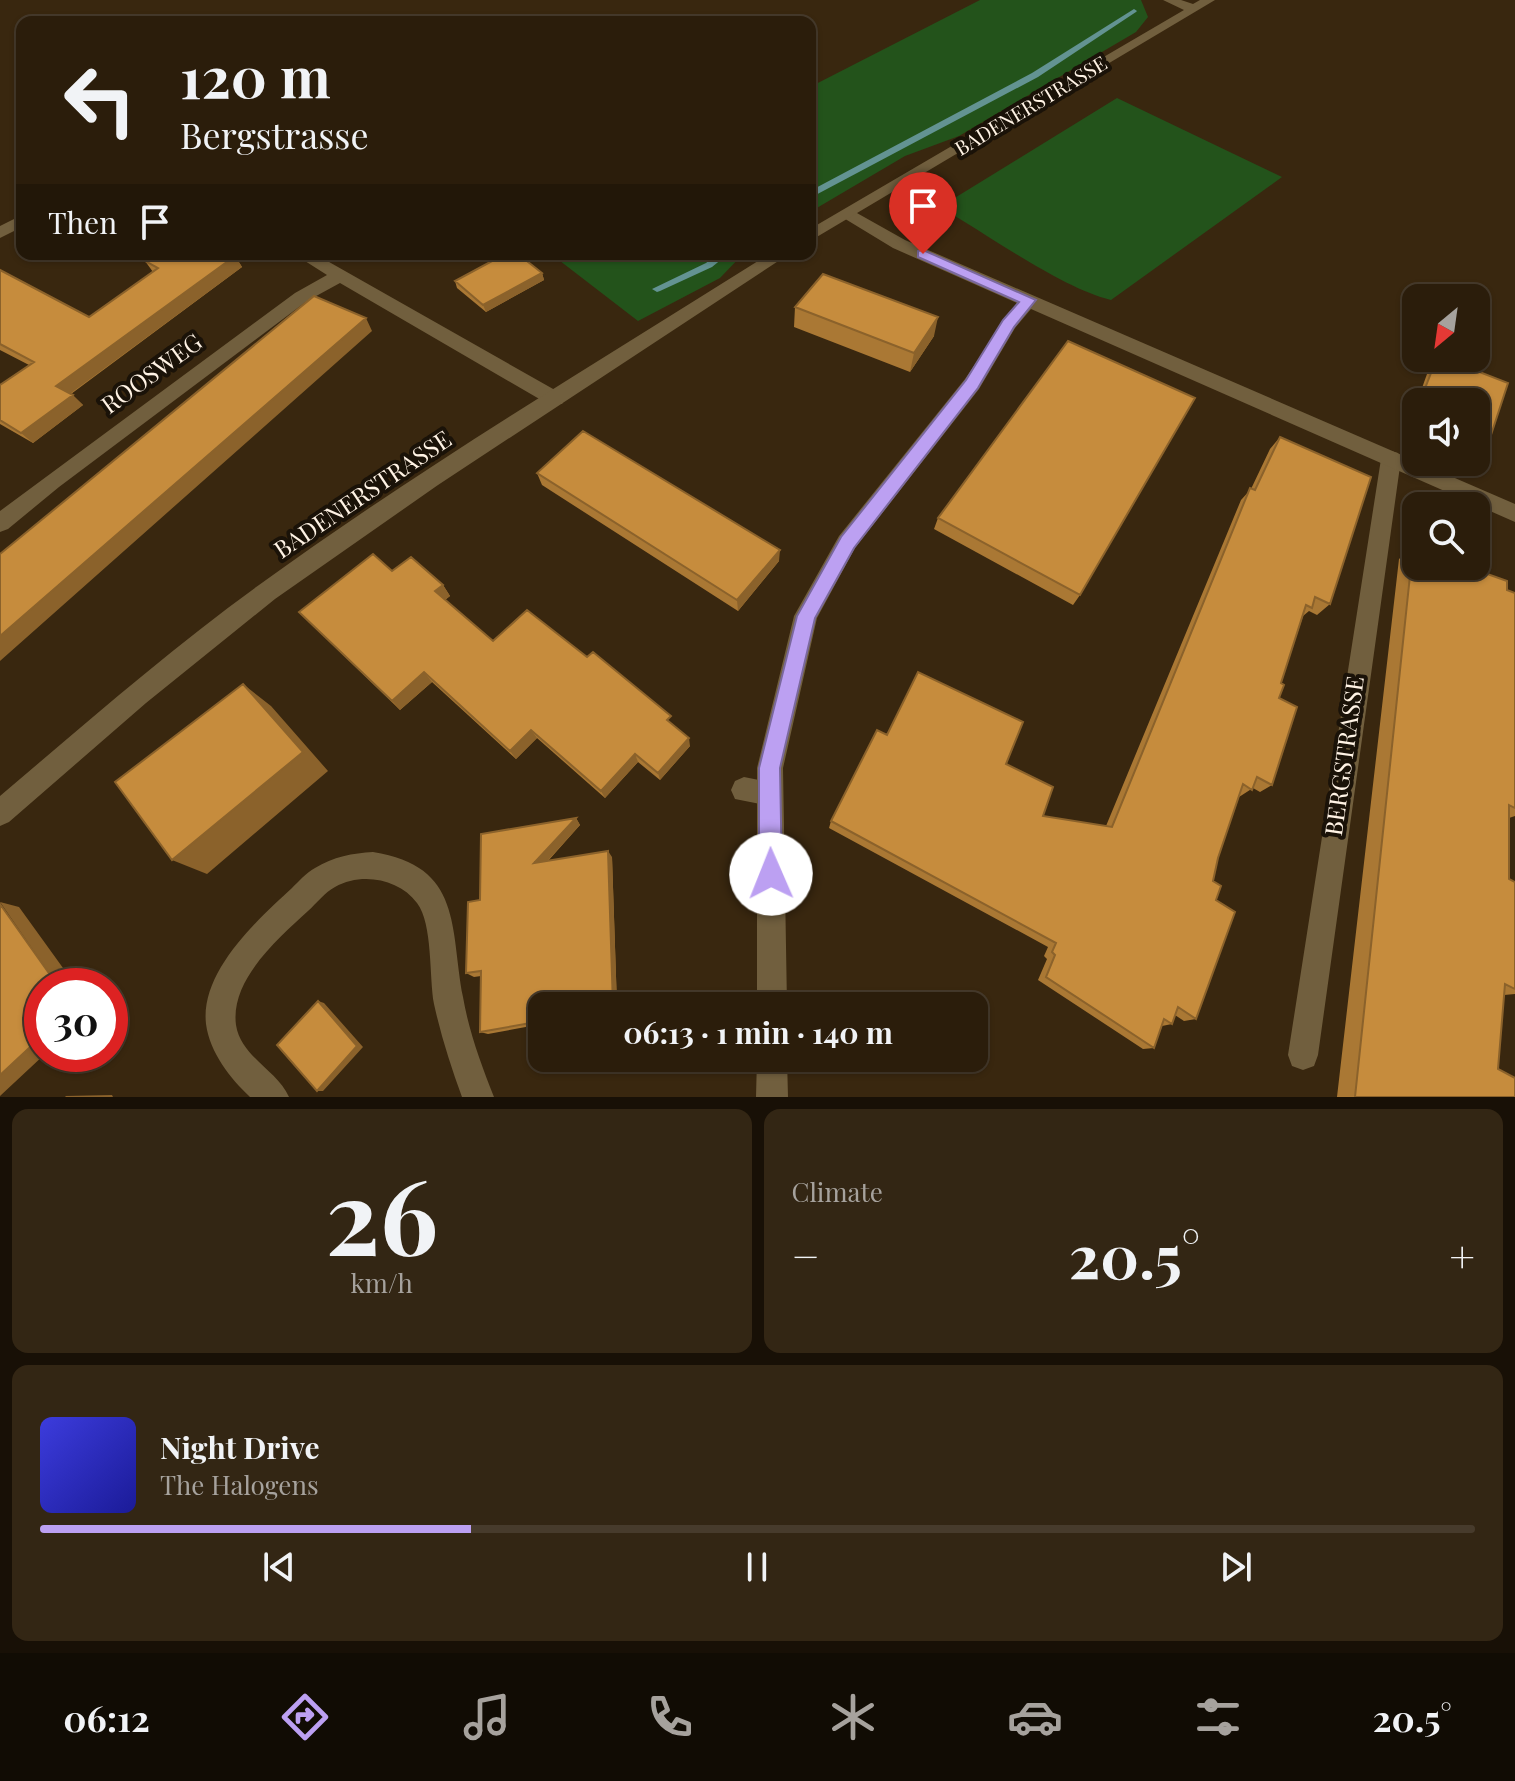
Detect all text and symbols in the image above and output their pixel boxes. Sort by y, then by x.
text: 120 m [180,38,331,113]
icon: left [48,48,152,152]
street label: BADENERSTRASSE [949,49,1111,161]
text: Bergstrasse [180,110,369,158]
pin [889,172,957,254]
icon: arrive [901,184,945,228]
icon: arrive [133,200,177,244]
text: Then [48,202,117,242]
north arrow [1402,284,1490,372]
map controls [1402,284,1490,580]
street label: ROOSWEG [94,325,208,420]
button: sound [1402,388,1490,476]
street label: BADENERSTRASSE [267,422,457,565]
button: search [1402,492,1490,580]
street label: BERGSTRASSE [1316,674,1370,838]
position arrow [729,832,813,916]
speed limit sign: 30 [24,968,128,1072]
text: 06:13 · 1 min · 140 m [623,1012,893,1052]
text: 26 [325,1143,438,1282]
text: Climate [792,1174,883,1209]
text: 20.5° [1069,1214,1200,1294]
text: − [792,1225,820,1284]
text: + [1449,1225,1475,1284]
text: km/h [351,1265,413,1300]
text: Night Drive [160,1427,320,1467]
text: The Halogens [160,1467,319,1502]
icon: previous [257,1545,301,1589]
icon: pause [735,1545,779,1589]
icon: next [1214,1545,1258,1589]
icon: directions [277,1689,333,1745]
icon: music [459,1689,515,1745]
icon: phone [642,1689,698,1745]
icon: climate [825,1689,881,1745]
icon: car [1007,1689,1063,1745]
icon: filters [1190,1689,1246,1745]
text: 06:12 [63,1693,150,1741]
text: 20.5° [1373,1693,1452,1741]

